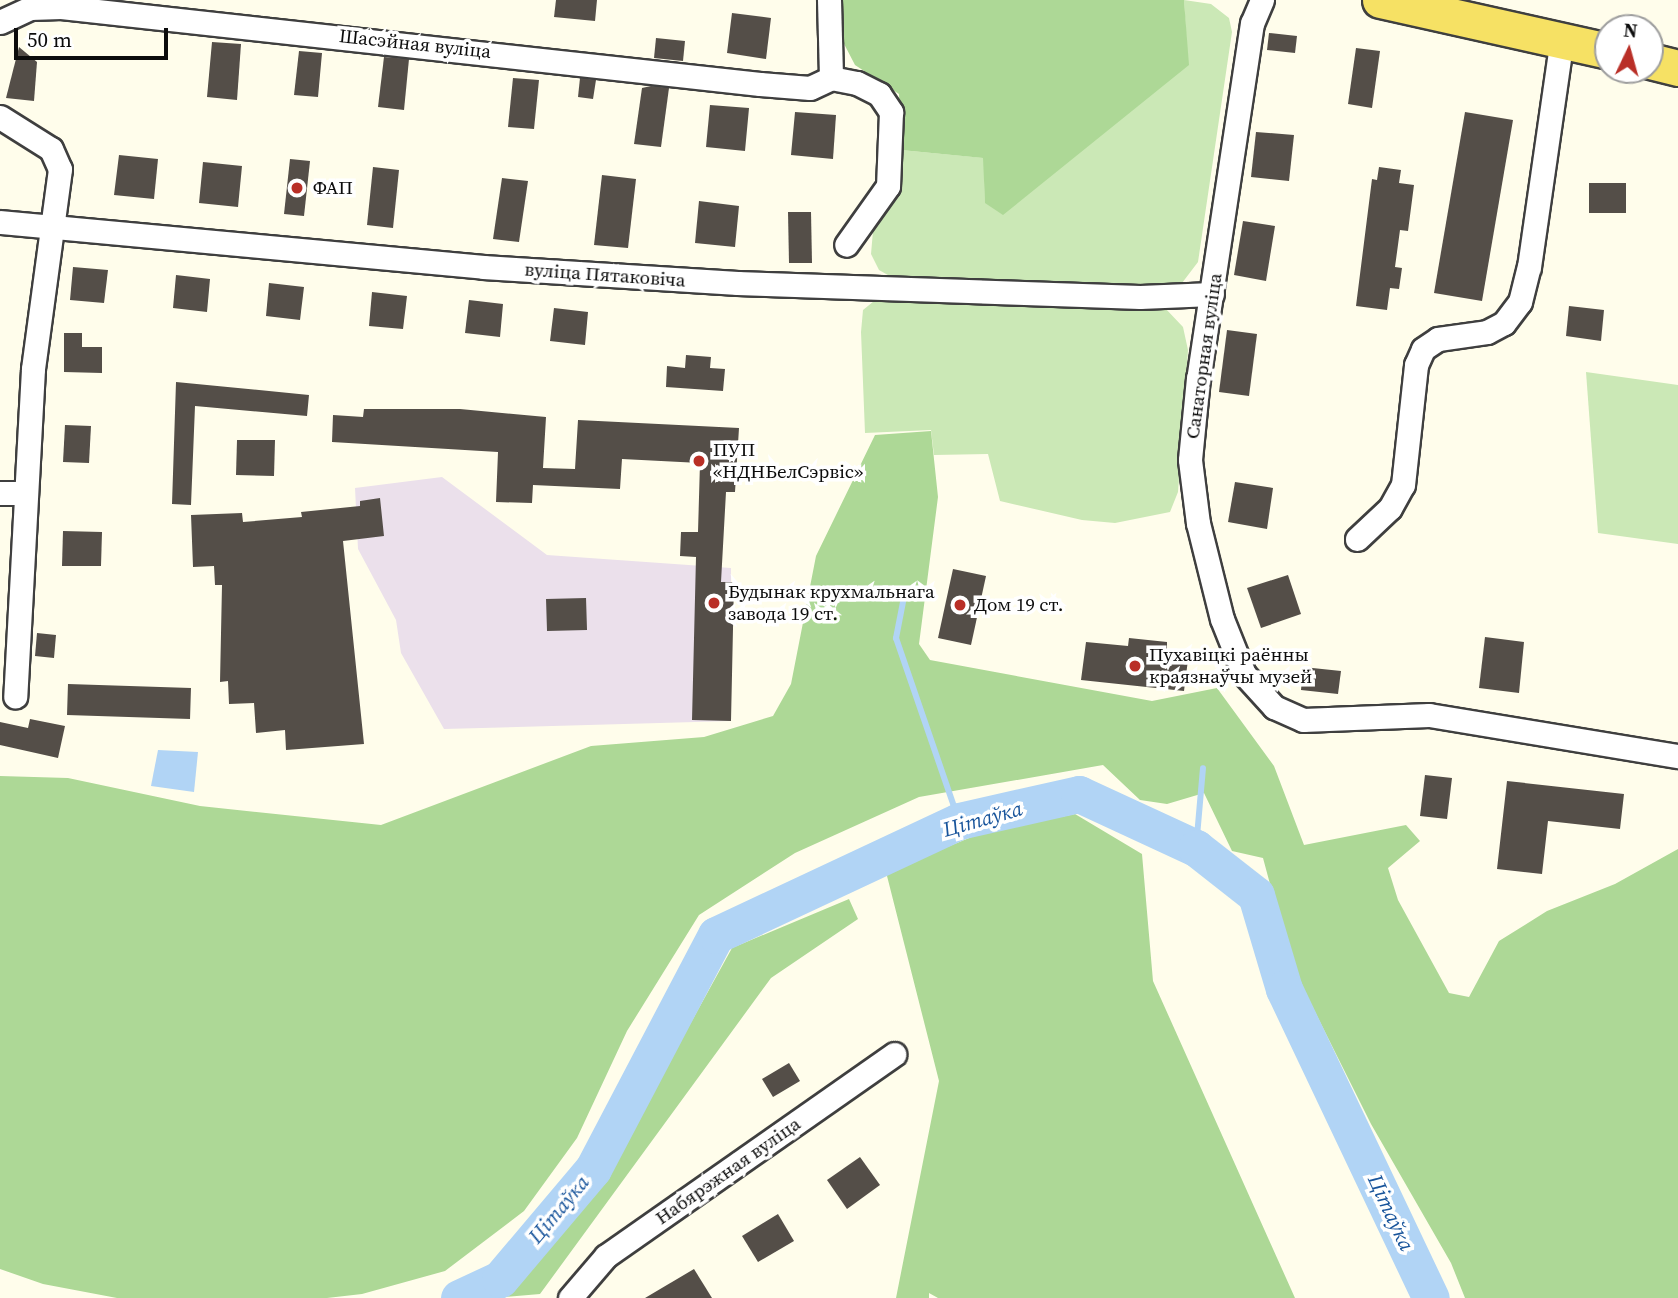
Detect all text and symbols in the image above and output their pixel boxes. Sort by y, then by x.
scale bar [18,14,172,58]
north arrow [1594,14,1664,84]
text: N [1623,17,1639,44]
text: 50 m [27,25,72,54]
street label: Шасэйная вуліца [338,25,492,63]
place label: ФАП [313,177,353,199]
marker: ФАП [287,178,307,198]
street label: вуліца Пятаковіча [524,258,686,292]
street label: Санаторная вуліца [1181,272,1227,440]
place label: ПУП «НДНБелСэрвіс» [713,439,863,483]
marker: ПУП «НДНБелСэрвіс» [691,453,707,469]
place label: Будынак крухмальнага завода 19 ст. [728,581,935,625]
place label: Дом 19 ст. [974,594,1063,616]
marker: Будынак крухмальнага завода 19 ст. [706,595,722,611]
marker: Дом 19 ст. [952,597,968,613]
place label: Пухавіцкі раённы краязнаўчы музей [1149,644,1312,688]
marker: Пухавіцкі раённы краязнаўчы музей [1127,658,1143,674]
water label: Цітаўка [941,796,1025,842]
street label: Набярэжная вуліца [651,1112,805,1230]
water label: Цітаўка [523,1170,595,1248]
water label: Цітаўка [1363,1171,1419,1255]

